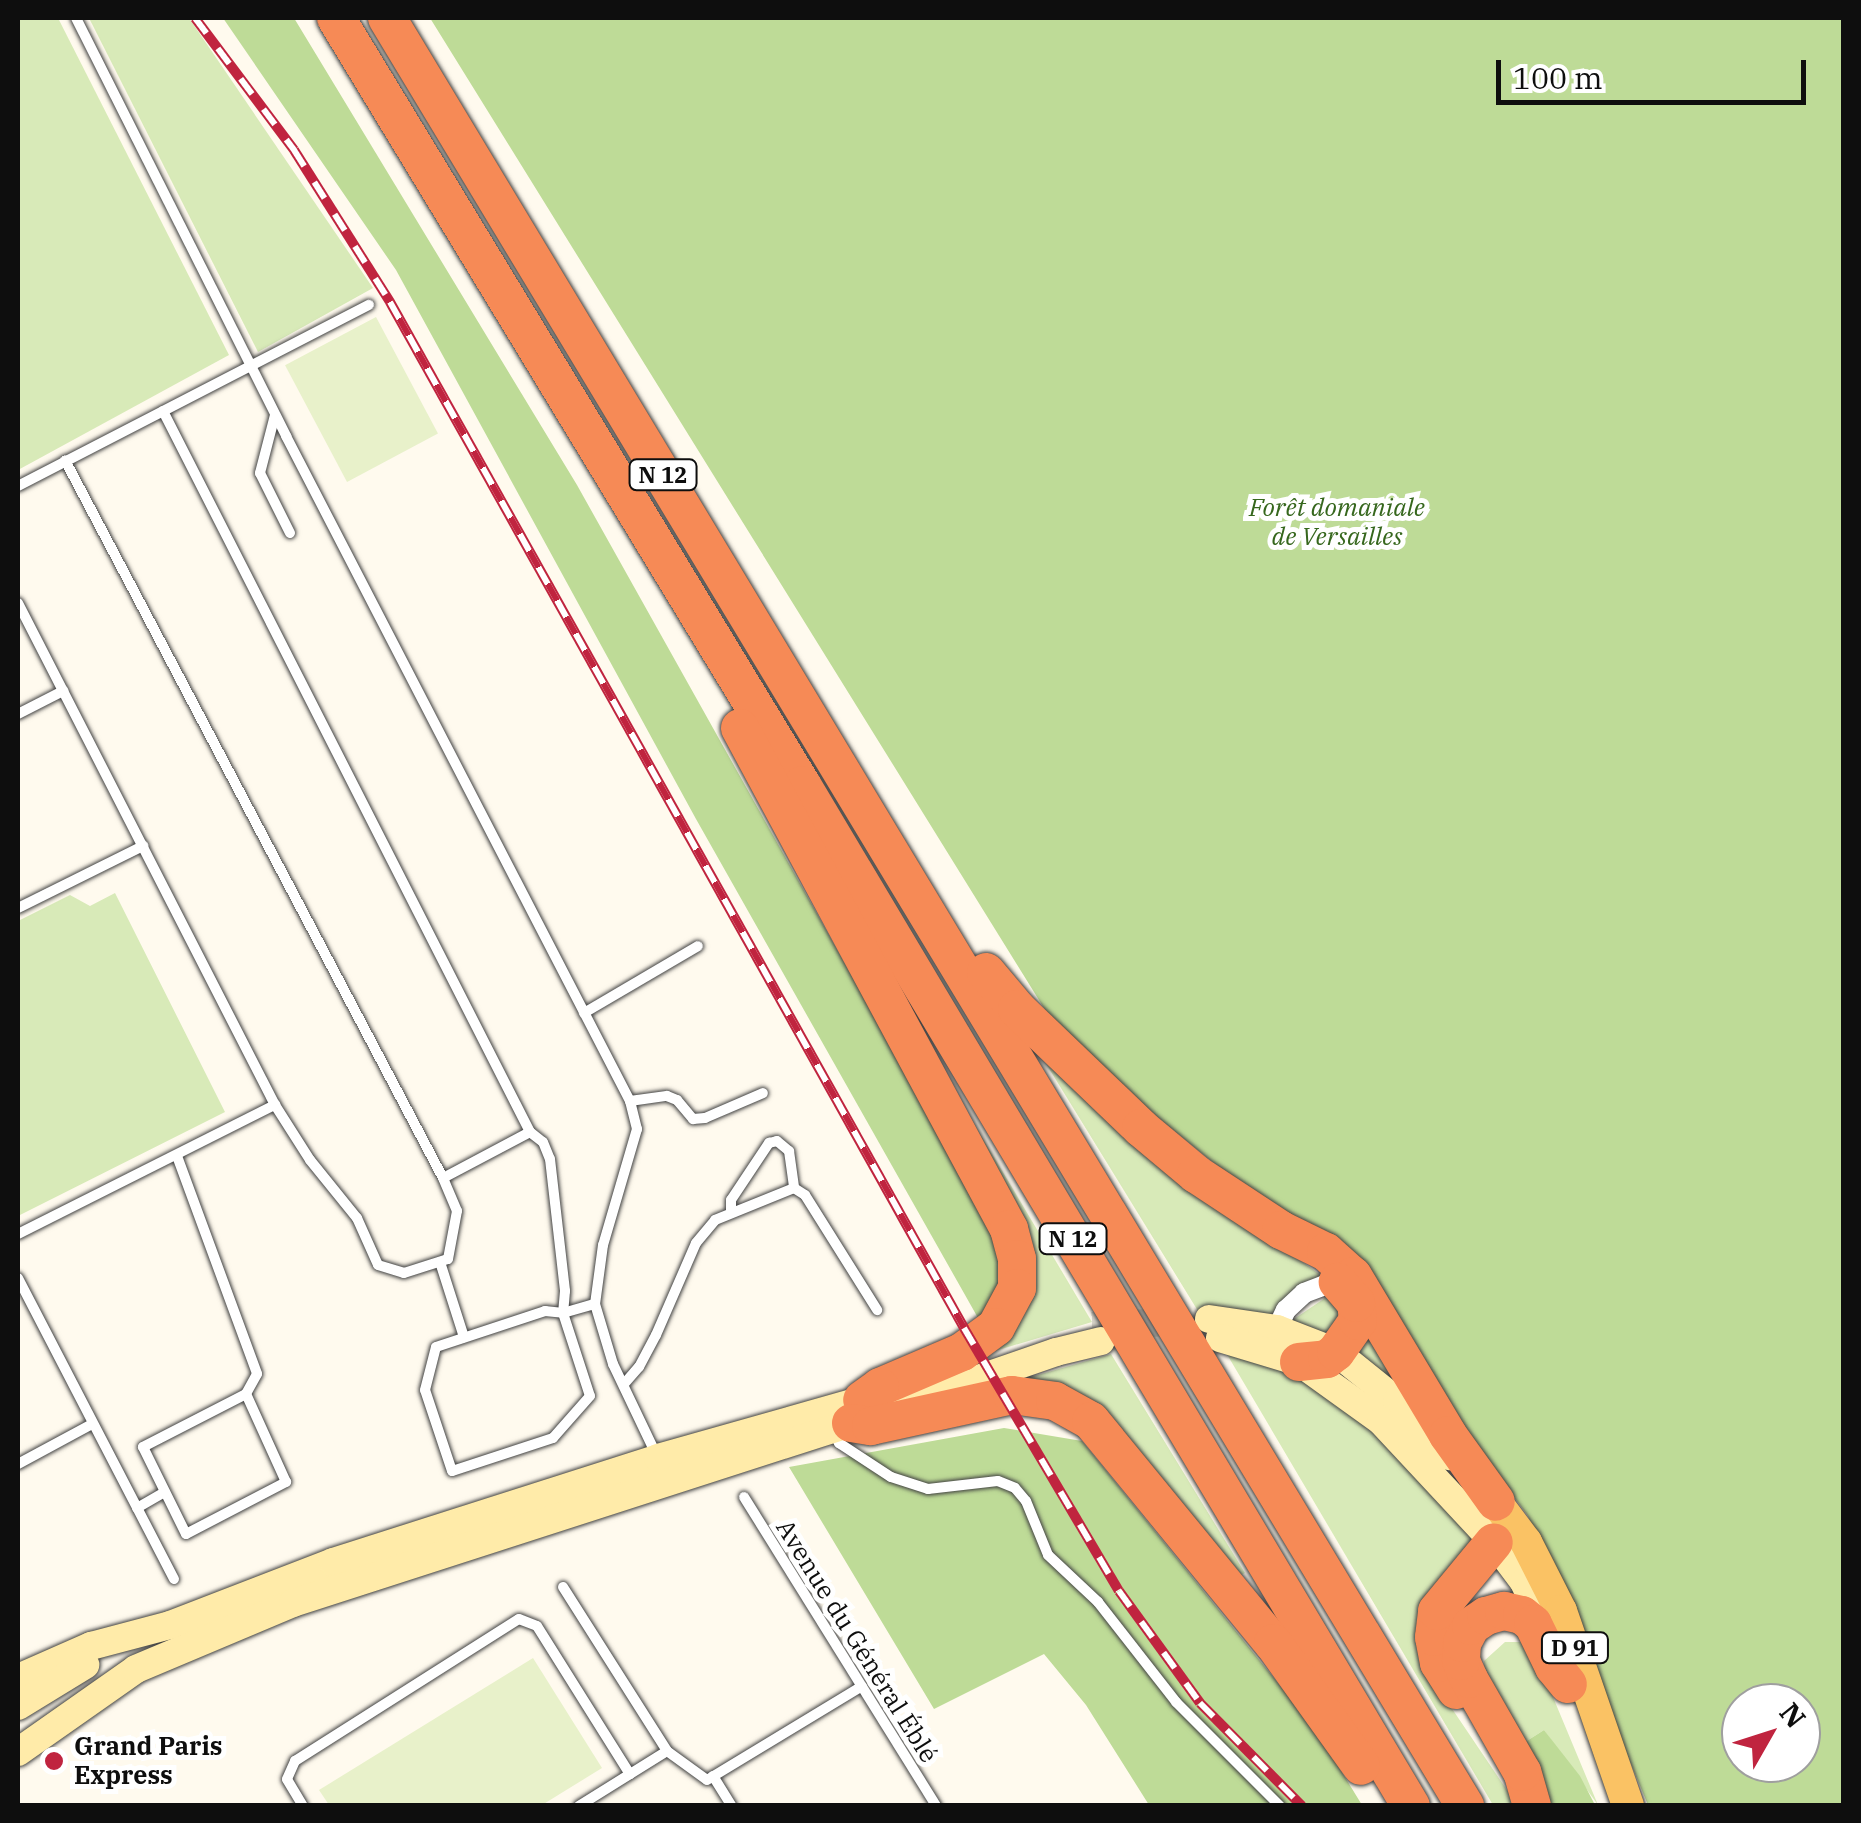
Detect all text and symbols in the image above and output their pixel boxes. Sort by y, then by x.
scale bar [1501,40,1811,102]
text: 100 m [1513,58,1603,97]
road number: N 12 [628,458,698,492]
park label: Forêt domaniale de Versailles [1249,493,1425,552]
road number: N 12 [1038,1222,1108,1256]
street label: Avenue du Général Éblé [770,1514,944,1768]
road number: D 91 [1540,1631,1610,1665]
north arrow [1721,1683,1821,1783]
text: N [1772,1695,1814,1735]
place label: Grand Paris Express [74,1732,222,1791]
marker: Grand Paris Express [43,1750,65,1772]

